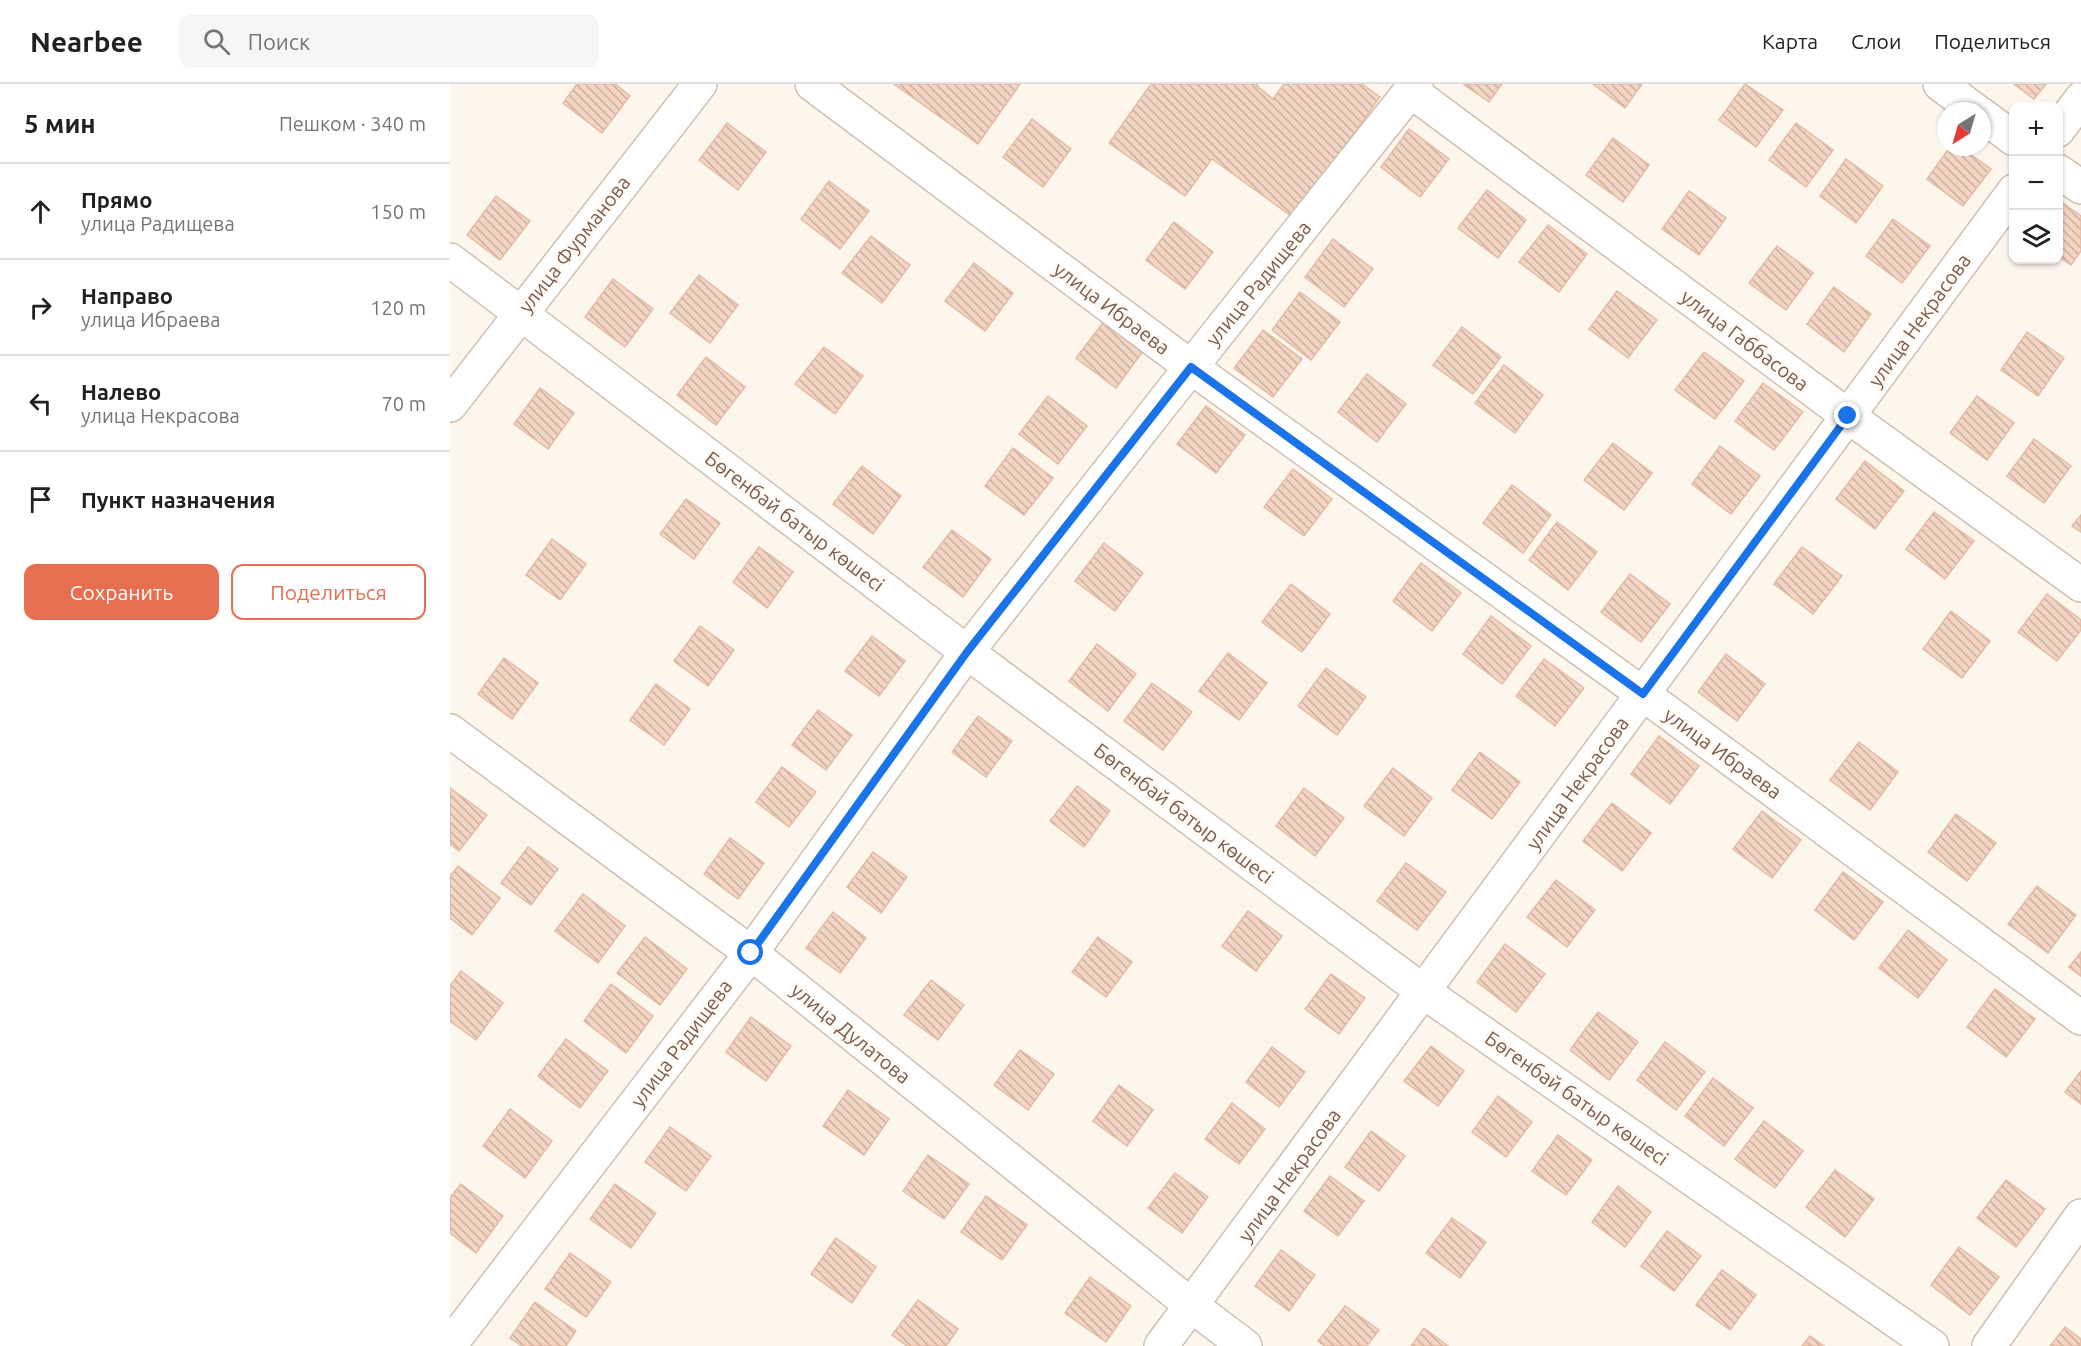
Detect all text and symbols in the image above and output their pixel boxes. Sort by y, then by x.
search box [179,14,599,68]
icon: search [200,25,233,58]
text: Nearbee [30,26,143,57]
text: Поиск [248,29,310,54]
text: Карта [1762,29,1818,53]
text: Слои [1851,29,1901,53]
text: Поделиться [1934,29,2051,53]
north arrow [1937,102,1991,156]
map controls [2009,102,2063,264]
button: + [2009,102,2063,156]
text: 5 мин [24,109,96,138]
text: Пешком · 340 m [279,112,426,135]
button: − [2009,156,2063,210]
street label: улица Фурманова [513,171,635,317]
text: Прямо [81,187,152,212]
icon: ahead [24,195,57,228]
text: 150 m [370,200,426,223]
button: layers [2009,210,2063,264]
text: улица Радищева [81,212,235,235]
street label: улица Радищева [1201,216,1315,350]
street label: улица Некрасова [1863,249,1975,391]
street label: улица Ибраева [1049,257,1175,359]
text: Направо [81,283,173,308]
street label: улица Габбасова [1677,285,1813,395]
icon: right [24,291,57,324]
text: 120 m [370,296,426,319]
text: улица Ибраева [81,308,221,331]
text: Налево [81,379,161,404]
icon: left [24,387,57,420]
text: 70 m [382,392,426,415]
route end [1834,402,1860,428]
text: улица Некрасова [81,404,240,427]
street label: Бөгенбай батыр көшесі [701,446,889,596]
icon: arrive [24,483,57,516]
text: Пункт назначения [81,487,275,512]
button: Сохранить [24,564,219,620]
button: Поделиться [231,564,426,620]
street label: улица Ибраева [1660,703,1786,803]
street label: улица Некрасова [1521,712,1633,854]
street label: Бөгенбай батыр көшесі [1090,738,1278,888]
route start [737,939,763,965]
street label: улица Радищева [626,975,736,1111]
street label: улица Дулатова [787,978,915,1088]
street label: Бөгенбай батыр көшесі [1481,1026,1673,1170]
street label: улица Некрасова [1233,1104,1345,1246]

